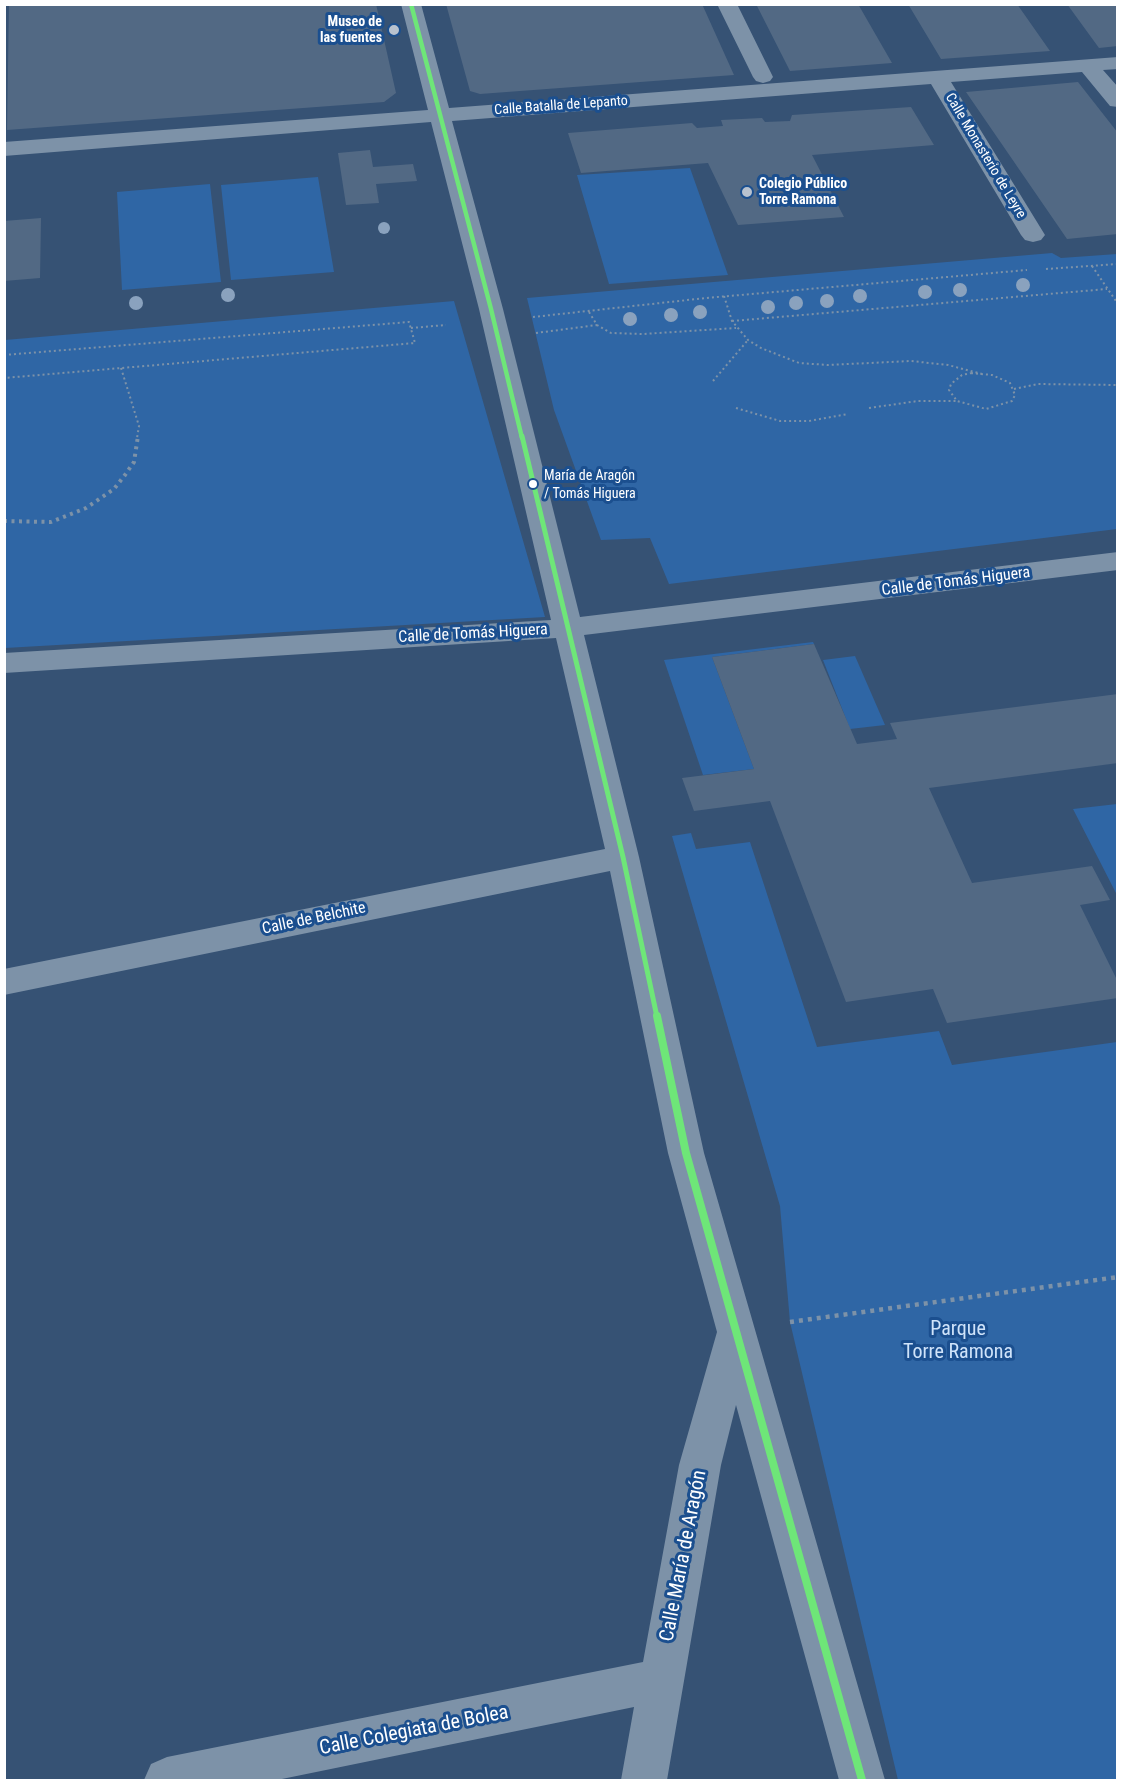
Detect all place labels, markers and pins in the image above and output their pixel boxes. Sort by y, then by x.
place label: Museo de las fuentes [320,14,382,46]
marker: Museo de las fuentes [387,23,401,37]
place label: Colegio Público Torre Ramona [759,176,847,208]
marker: Colegio Público Torre Ramona [740,185,754,199]
place label: María de Aragón / Tomás Higuera [544,468,636,500]
marker: María de Aragón / Tomás Higuera [527,478,539,490]

